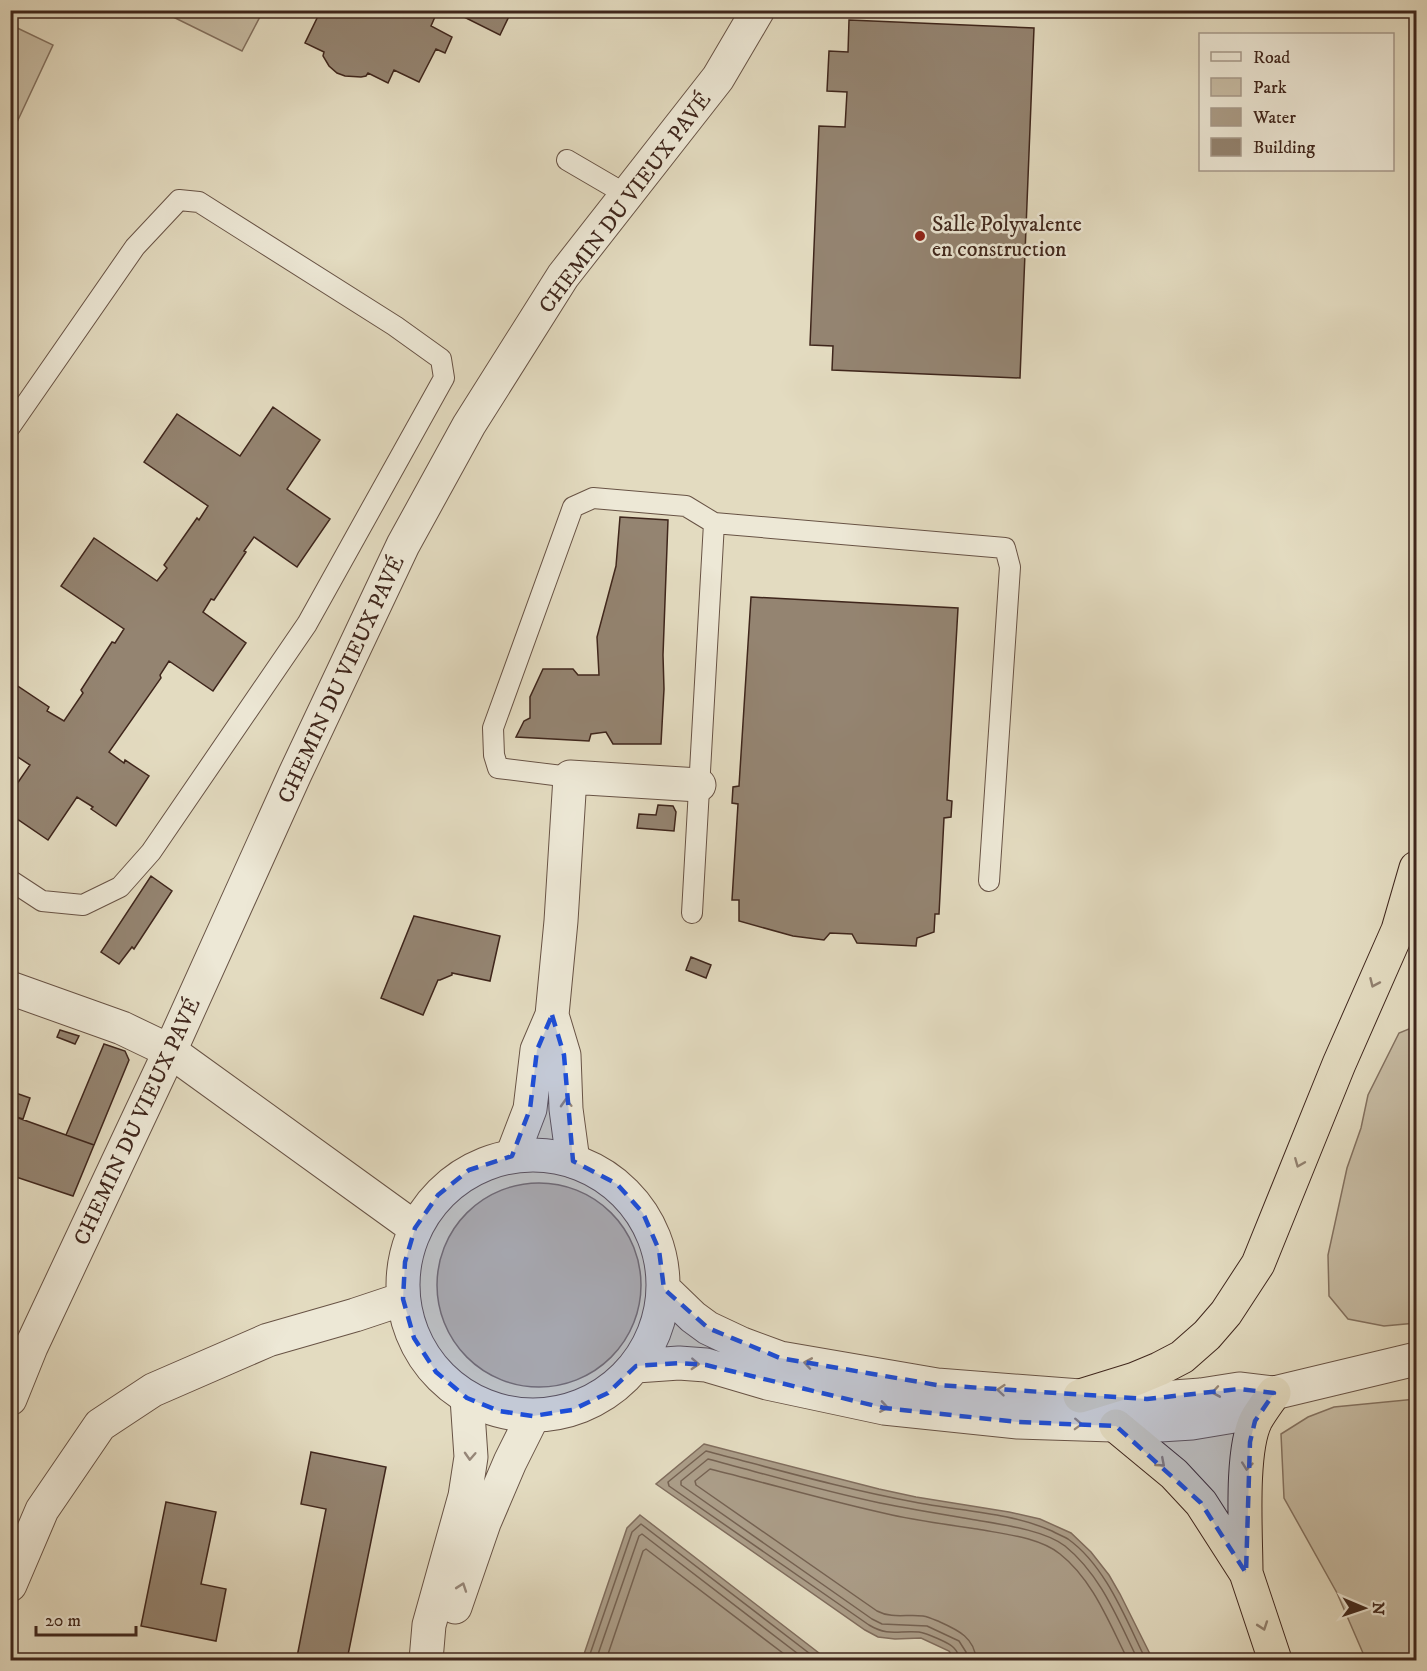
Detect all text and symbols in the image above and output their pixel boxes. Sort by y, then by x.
legend [1199,33,1394,171]
text: Road [1253,47,1290,69]
text: Park [1253,77,1287,99]
street label: CHEMIN DU VIEUX PAVÉ [533,87,717,319]
text: Water [1252,107,1296,129]
text: Building [1253,137,1315,159]
place label: Salle Polyvalente en construction [932,211,1082,263]
marker: Salle Polyvalente en construction [913,229,927,243]
street label: CHEMIN DU VIEUX PAVÉ [272,552,411,808]
one-way arrow [1370,977,1382,988]
street label: CHEMIN DU VIEUX PAVÉ [68,994,207,1250]
one-way arrow [560,1098,573,1107]
one-way arrow [1294,1157,1306,1168]
one-way arrow [804,1357,814,1370]
one-way arrow [690,1358,699,1371]
one-way arrow [997,1384,1006,1397]
one-way arrow [1212,1386,1221,1398]
one-way arrow [880,1401,889,1413]
one-way arrow [1074,1418,1083,1431]
one-way arrow [464,1452,477,1461]
one-way arrow [1154,1456,1165,1467]
one-way arrow [1241,1461,1254,1470]
north arrow [1334,1578,1394,1638]
one-way arrow [455,1582,467,1593]
scale bar [36,1599,136,1637]
text: N [1368,1602,1388,1615]
text: 20 m [45,1610,81,1632]
one-way arrow [1256,1620,1269,1630]

